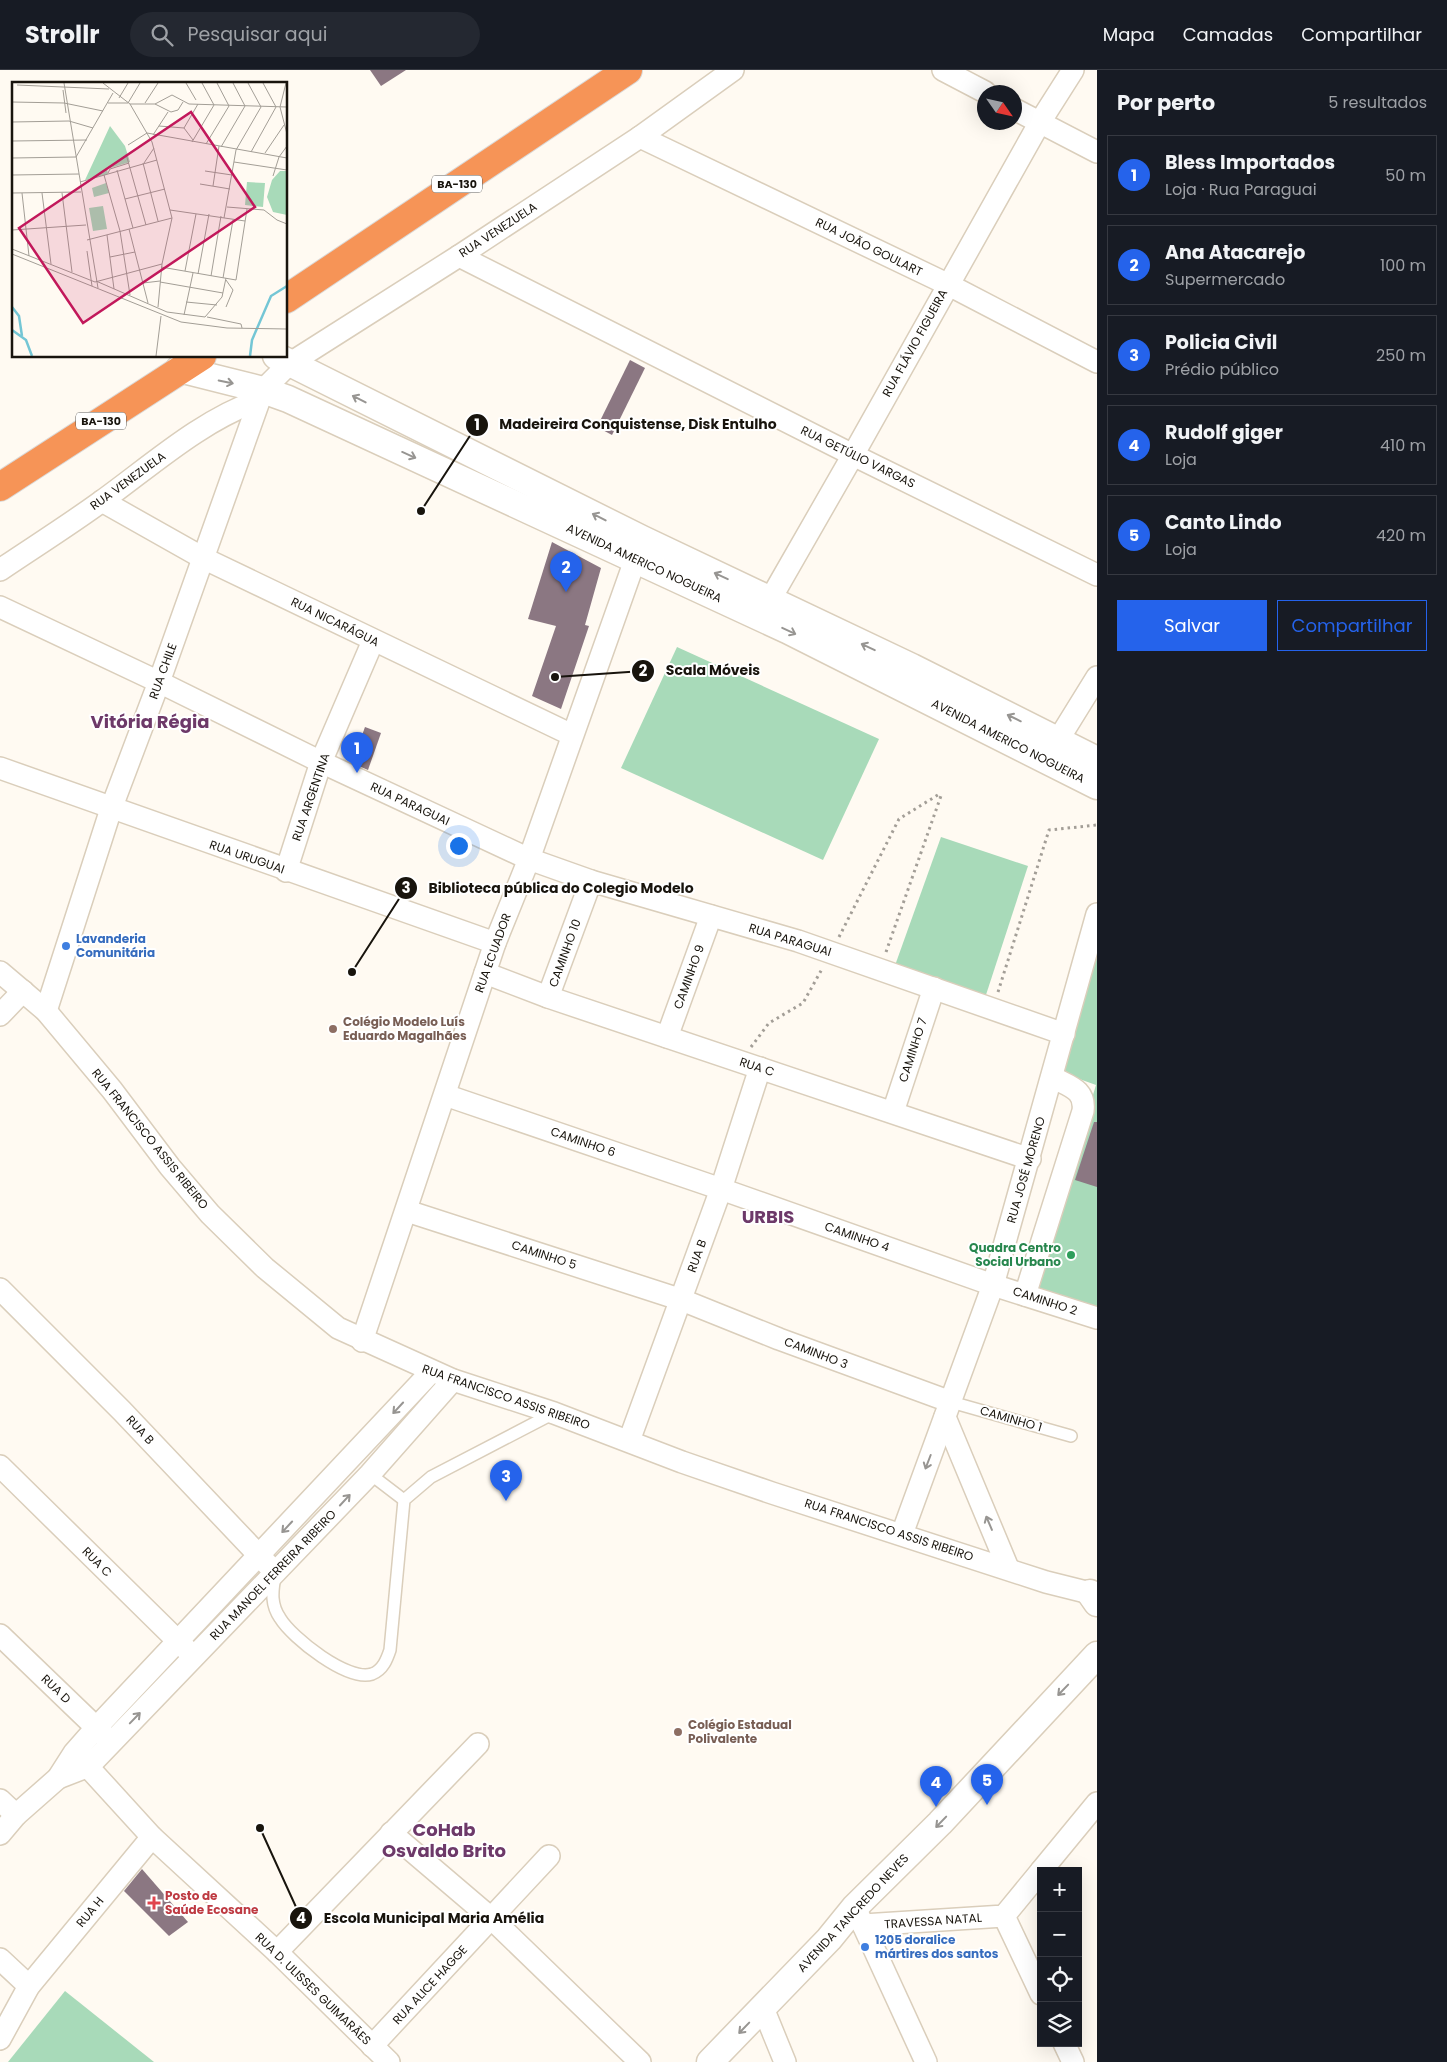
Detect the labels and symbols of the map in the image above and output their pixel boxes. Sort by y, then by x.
inset map [12,82,288,358]
north arrow [977,85,1022,130]
road number: BA-130 [432,176,482,192]
street label: RUA VENEZUELA [456,198,540,261]
street label: RUA JOÃO GOULART [813,213,926,280]
street label: RUA FLÁVIO FIGUEIRA [878,286,951,400]
one-way arrow [217,378,233,387]
one-way arrow [352,394,367,403]
callout: Madeireira Conquistense, Disk Entulho [464,410,787,439]
road number: BA-130 [76,412,126,430]
text: 1 [474,414,480,435]
text: Madeireira Conquistense, Disk Entulho [499,414,777,434]
street label: RUA GETÚLIO VARGAS [798,421,918,492]
street label: RUA VENEZUELA [86,447,169,514]
one-way arrow [401,450,416,460]
one-way arrow [592,512,607,521]
street label: AVENIDA AMERICO NOGUEIRA [564,519,725,606]
pin: 2 [550,551,582,592]
one-way arrow [714,571,729,581]
street label: RUA NICARÁGUA [288,593,382,650]
one-way arrow [781,627,796,636]
street label: RUA CHILE [145,640,181,701]
one-way arrow [861,641,876,651]
callout: Scala Móveis [631,656,770,685]
text: 2 [639,660,648,681]
text: Scala Móveis [666,660,760,680]
street label: AVENIDA AMERICO NOGUEIRA [929,694,1088,787]
district label: Vitória Régia [91,709,209,734]
one-way arrow [1007,713,1022,722]
pin: 1 [341,732,373,773]
street label: RUA ARGENTINA [288,751,334,843]
street label: RUA PARAGUAI [368,778,453,829]
your location [446,833,472,859]
street label: RUA URUGUAI [207,836,287,877]
callout: Biblioteca pública do Colegio Modelo [393,873,703,902]
text: 3 [401,877,411,898]
text: Biblioteca pública do Colegio Modelo [428,878,694,898]
street label: RUA ECUADOR [470,911,515,995]
street label: CAMINHO 10 [544,916,585,989]
street label: RUA PARAGUAI [747,919,834,960]
place label: Lavanderia Comunitária [76,930,155,961]
marker: Lavanderia Comunitária [60,940,72,952]
street label: CAMINHO 9 [669,942,708,1011]
place label: Colégio Modelo Luís Eduardo Magalhães [343,1013,467,1044]
street label: CAMINHO 7 [894,1015,931,1084]
marker: Colégio Modelo Luís Eduardo Magalhães [327,1023,339,1035]
street label: RUA C [737,1053,777,1080]
street label: RUA FRANCISCO ASSIS RIBEIRO [88,1065,213,1213]
street label: RUA JOSÉ MORENO [1002,1115,1049,1225]
street label: CAMINHO 6 [548,1122,618,1161]
district label: URBIS [742,1204,794,1229]
street label: CAMINHO 4 [822,1217,892,1256]
street label: CAMINHO 5 [509,1236,579,1273]
street label: RUA B [683,1237,710,1275]
place label: Quadra Centro Social Urbano [969,1239,1061,1270]
marker: Quadra Centro Social Urbano [1065,1249,1077,1261]
street label: CAMINHO 2 [1011,1282,1080,1319]
street label: CAMINHO 3 [782,1333,851,1372]
street label: RUA FRANCISCO ASSIS RIBEIRO [420,1360,592,1433]
one-way arrow [392,1402,404,1414]
street label: CAMINHO 1 [978,1402,1044,1435]
street label: RUA B [123,1411,158,1448]
one-way arrow [923,1454,932,1470]
pin: 3 [490,1460,522,1501]
one-way arrow [339,1494,351,1507]
street label: RUA FRANCISCO ASSIS RIBEIRO [803,1494,976,1565]
street label: RUA MANOEL FERREIRA RIBEIRO [206,1506,340,1644]
one-way arrow [984,1516,994,1531]
one-way arrow [281,1520,293,1533]
street label: RUA C [79,1543,116,1580]
street label: RUA D [38,1670,75,1707]
one-way arrow [1057,1684,1069,1696]
one-way arrow [129,1712,141,1725]
place label: Colégio Estadual Polivalente [688,1716,792,1747]
marker: Colégio Estadual Polivalente [672,1726,684,1738]
pin: 5 [971,1764,1003,1805]
pin: 4 [920,1766,952,1807]
one-way arrow [935,1815,947,1828]
district label: CoHab Osvaldo Brito [382,1817,506,1863]
street label: AVENIDA TANCREDO NEVES [793,1850,912,1976]
place label: Posto de Saúde Ecosane [165,1887,259,1918]
street label: RUA H [72,1893,107,1931]
marker: Posto de Saúde Ecosane [147,1896,161,1910]
callout: Escola Municipal Maria Amélia [289,1903,554,1932]
text: 4 [296,1907,306,1928]
text: Escola Municipal Maria Amélia [324,1908,544,1928]
street label: TRAVESSA NATAL [884,1909,982,1932]
street label: RUA D. ULISSES GUIMARÃES [252,1929,375,2049]
place label: 1205 doralice mártires dos santos [875,1931,999,1962]
street label: RUA ALICE HAGGE [388,1941,471,2028]
marker: 1205 doralice mártires dos santos [859,1941,871,1953]
one-way arrow [738,2021,750,2034]

